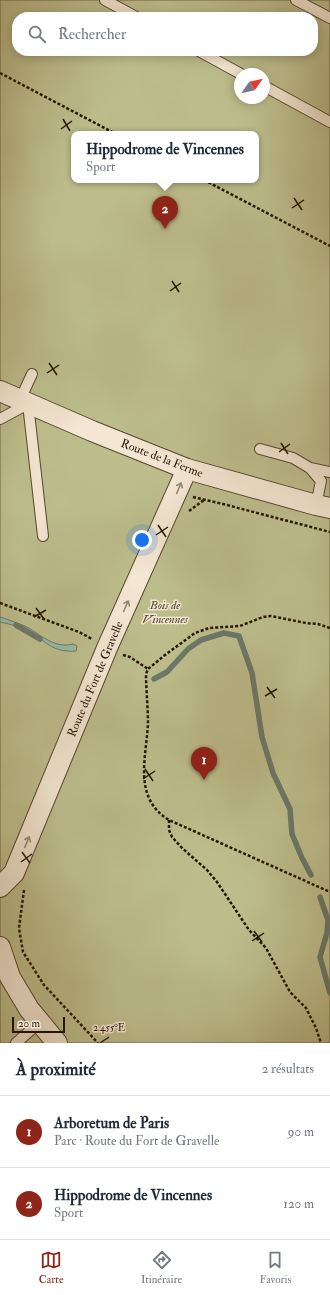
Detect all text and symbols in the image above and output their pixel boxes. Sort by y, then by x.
search box [12,12,318,56]
icon: search [26,23,48,45]
text: Rechercher [58,25,126,44]
north arrow [234,68,270,104]
popup [71,131,259,183]
text: Hippodrome de Vincennes [86,140,244,159]
text: Sport [86,159,115,175]
pin: 2 [152,196,178,229]
street label: Route de la Ferme [119,436,205,481]
one-way arrow [176,482,184,494]
your location [132,530,152,550]
park label: Bois de Vincennes [142,598,188,627]
one-way arrow [123,601,130,613]
street label: Route du Fort de Gravelle [64,619,127,739]
pin: 1 [191,747,217,780]
one-way arrow [24,837,32,849]
scale bar [12,1015,65,1034]
text: 20 m [18,1017,40,1030]
text: 2.455°E [93,1022,125,1034]
text: À proximité [16,1059,96,1080]
text: 2 résultats [262,1061,314,1077]
text: Arboretum de Paris [54,1114,169,1133]
text: 1 [27,1124,31,1140]
text: 90 m [288,1124,314,1140]
text: Parc · Route du Fort de Gravelle [54,1133,219,1149]
text: Hippodrome de Vincennes [54,1186,212,1205]
text: 2 [26,1196,32,1212]
text: 120 m [283,1196,314,1212]
text: Sport [54,1205,83,1221]
tab: Carte [39,1249,64,1286]
tab: Itinéraire [141,1249,182,1286]
tab: Favoris [260,1249,291,1286]

